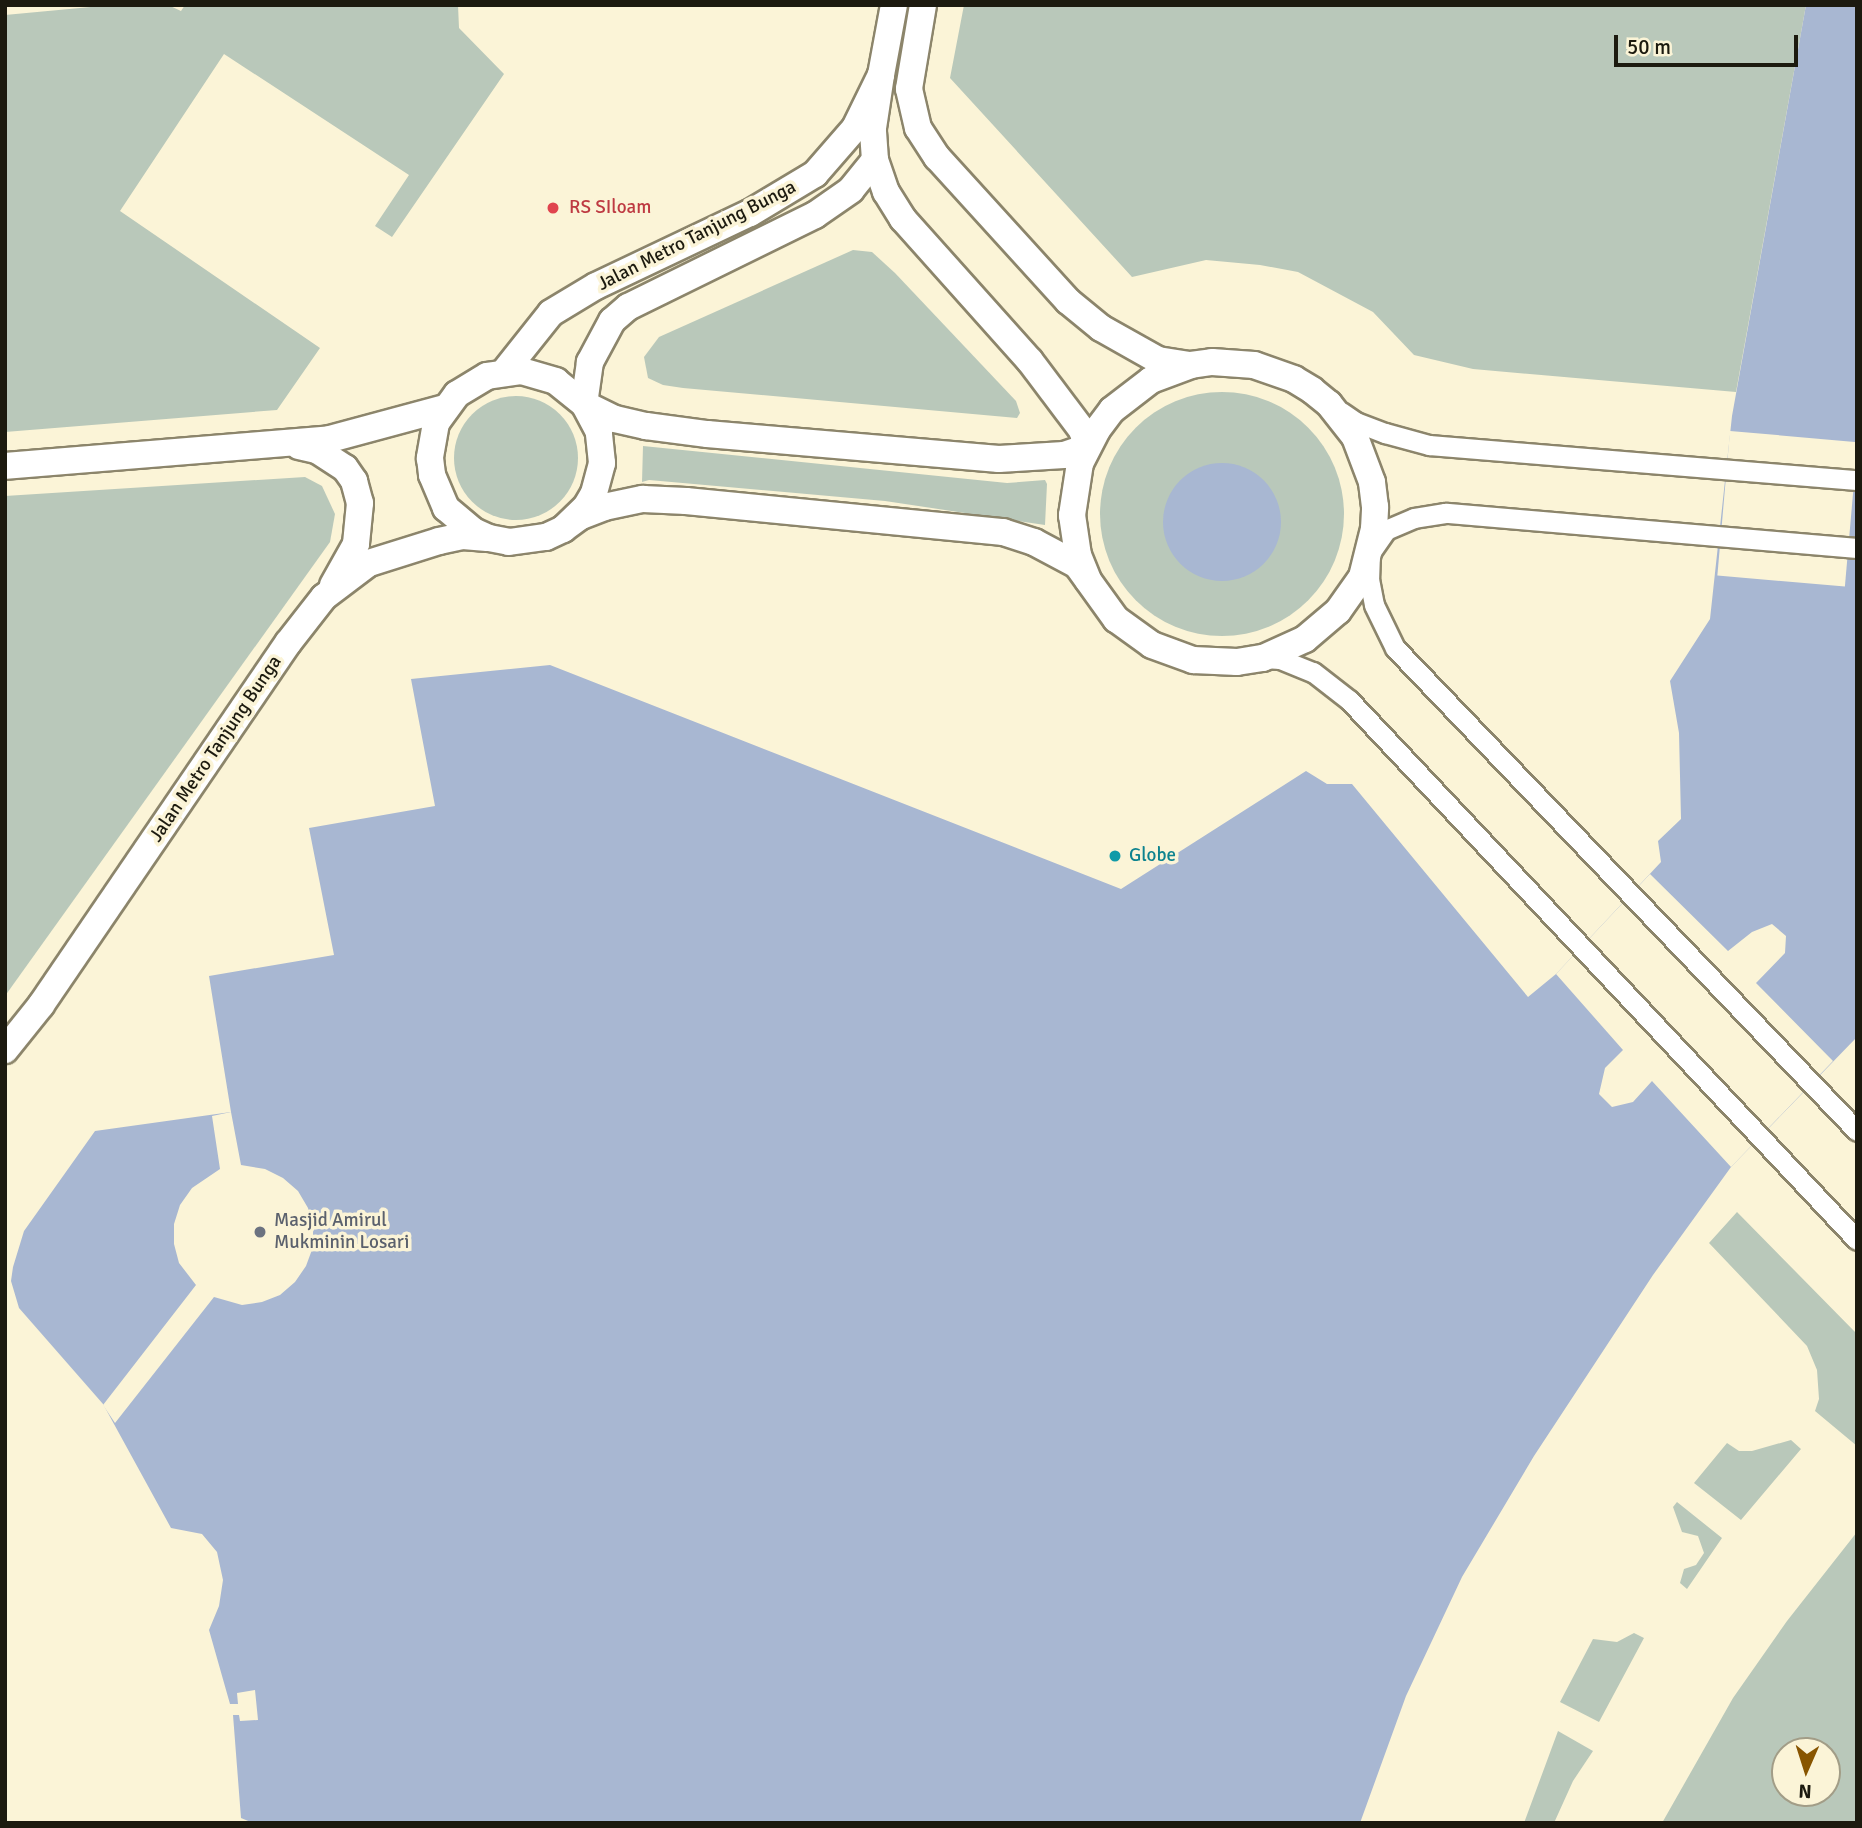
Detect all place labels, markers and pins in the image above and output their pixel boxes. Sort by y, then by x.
place label: RS SIloam [569,197,651,219]
marker: RS SIloam [543,198,563,218]
place label: Globe [1129,845,1176,867]
marker: Globe [1107,848,1123,864]
place label: Masjid Amirul Mukminin Losari [274,1210,409,1254]
marker: Masjid Amirul Mukminin Losari [252,1224,268,1240]

